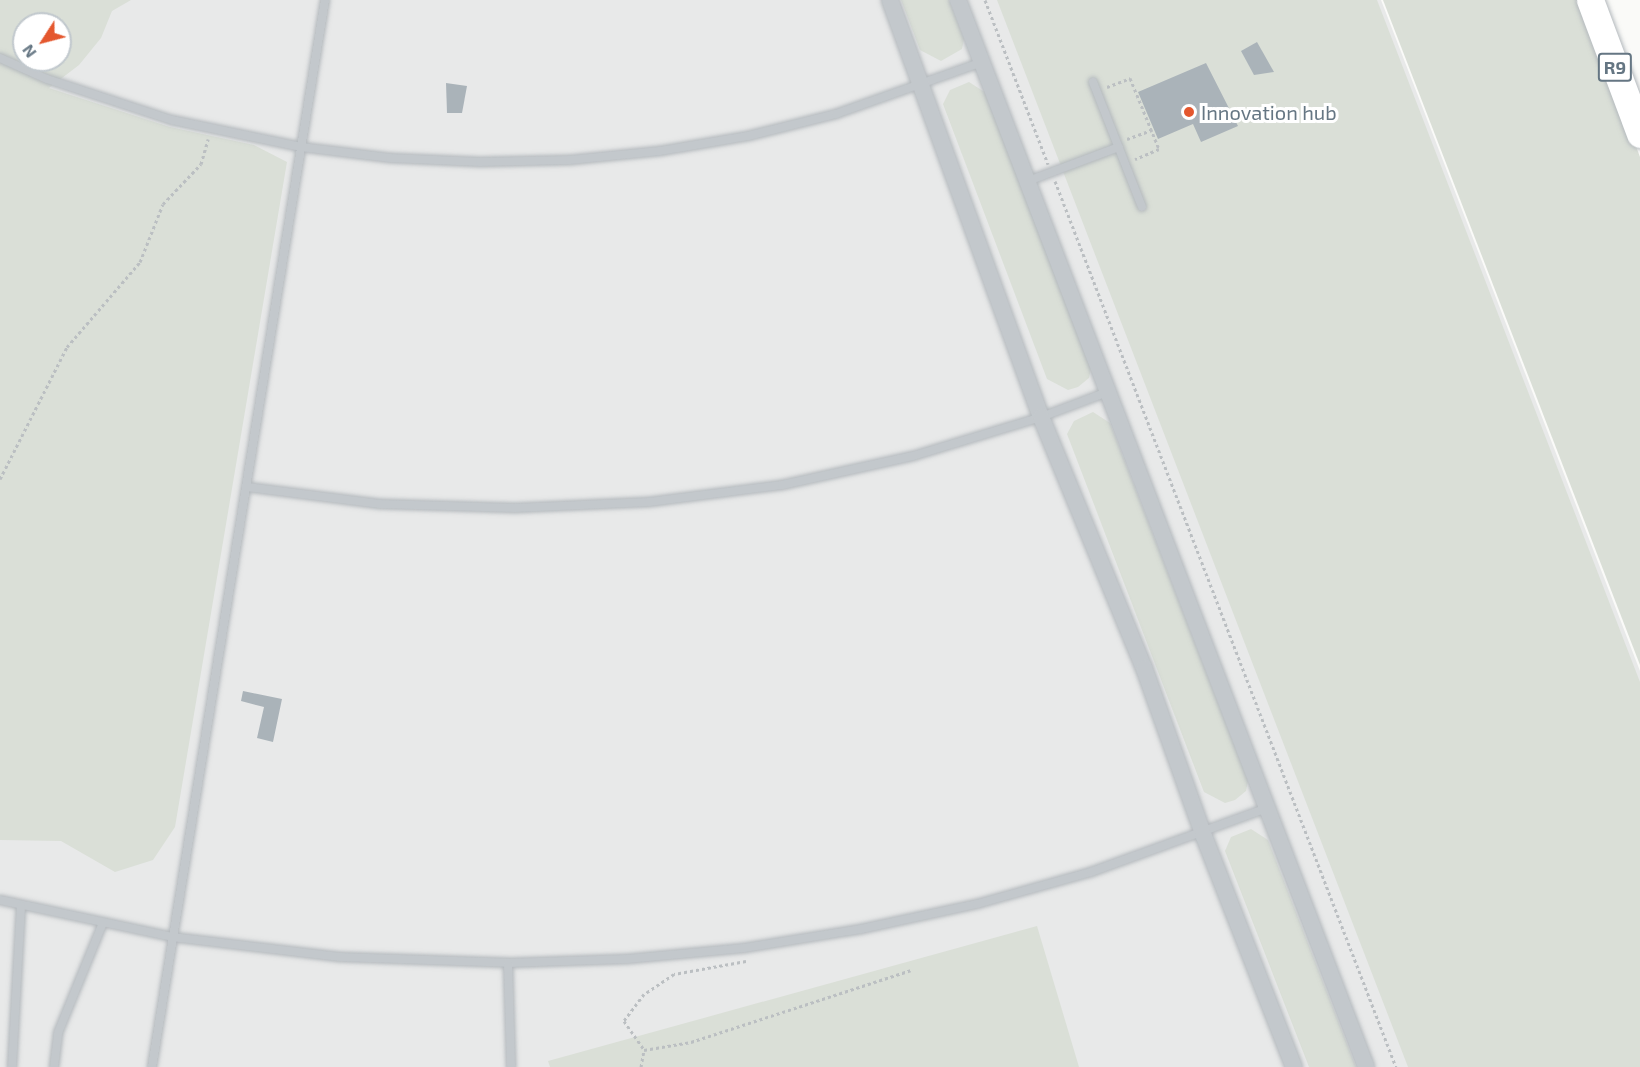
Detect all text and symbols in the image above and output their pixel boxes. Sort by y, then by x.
north arrow [12,12,72,72]
text: N [18,41,40,62]
road number: R9 [1597,52,1633,82]
place label: Innovation hub [1201,100,1337,124]
marker: Innovation hub [1182,105,1196,119]

